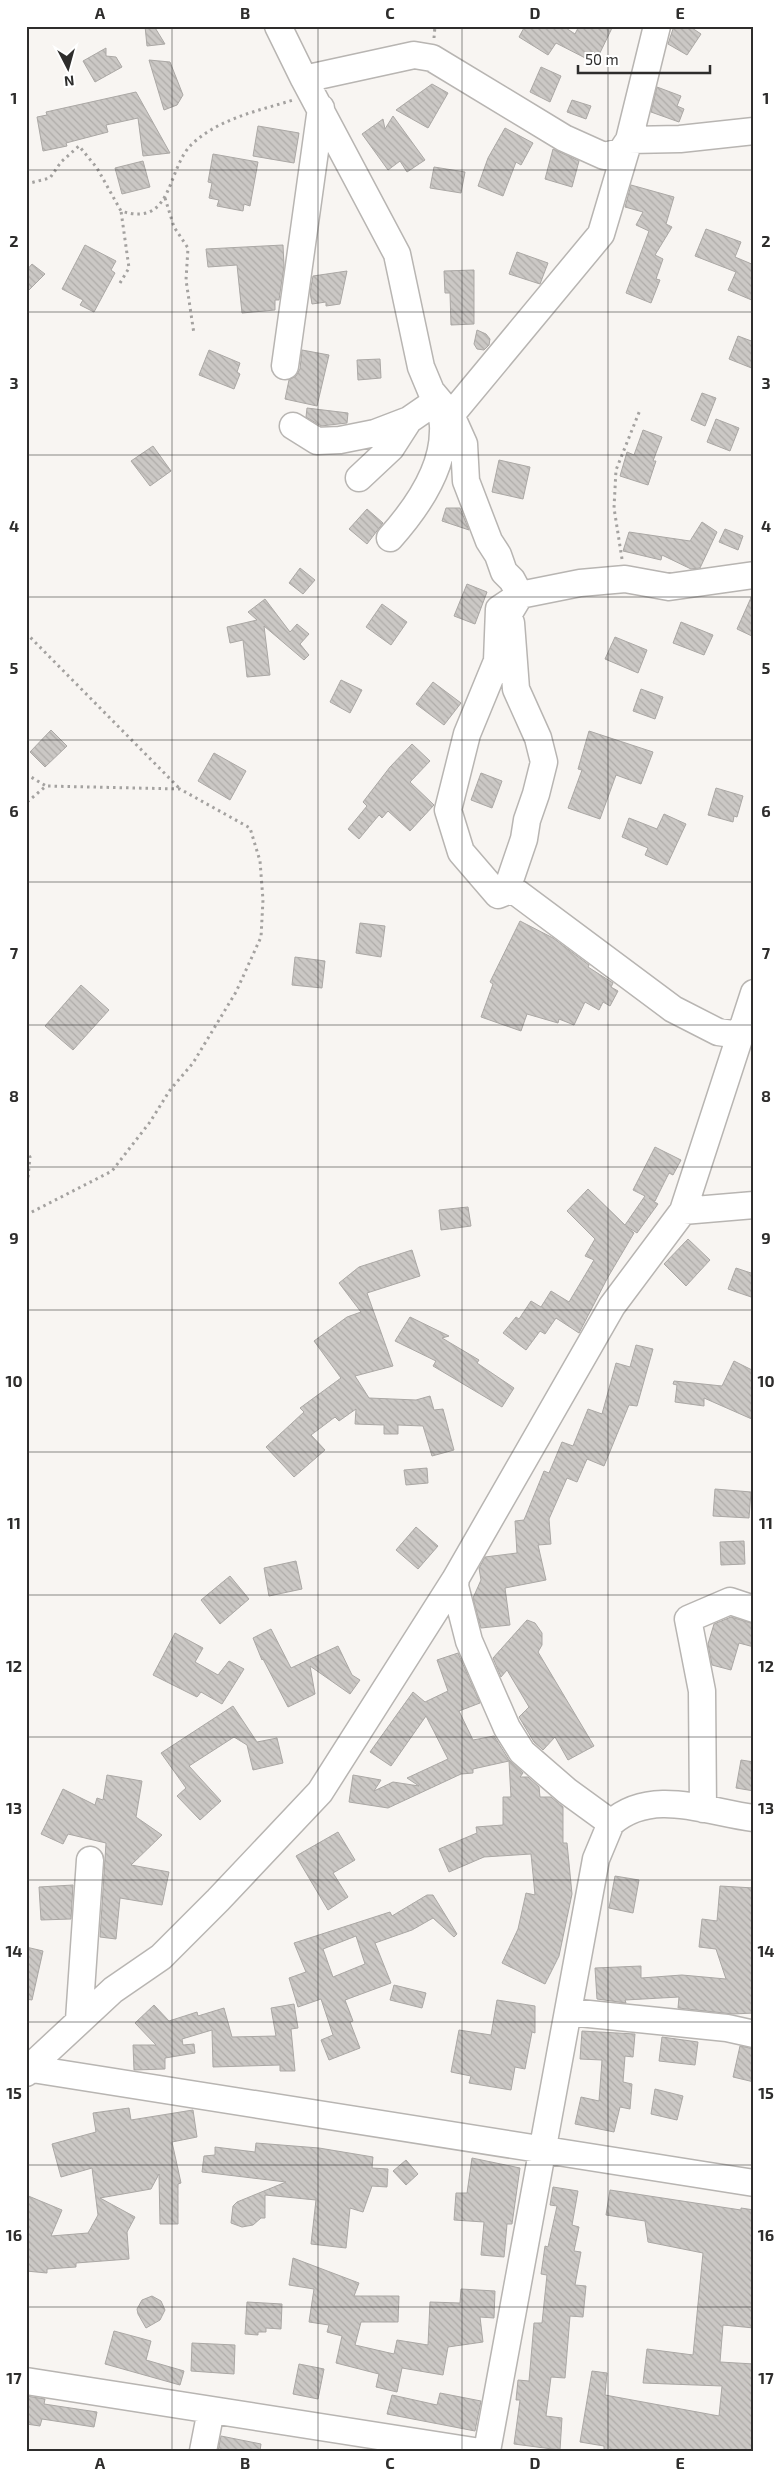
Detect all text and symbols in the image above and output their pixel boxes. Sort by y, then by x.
text: A [95,3,106,22]
text: B [240,3,250,22]
text: C [385,3,395,22]
text: D [530,3,541,22]
text: E [675,3,685,22]
north arrow [42,42,92,92]
scale bar [578,42,710,74]
text: 50 m [585,50,619,68]
text: N [63,72,75,90]
text: 1 [11,88,17,107]
text: 1 [763,88,769,107]
text: 2 [9,231,19,250]
text: 2 [761,231,771,250]
text: 3 [9,373,19,392]
text: 3 [761,373,771,392]
text: 4 [9,516,19,535]
text: 4 [761,516,771,535]
text: 5 [10,658,19,677]
text: 5 [762,658,771,677]
text: 6 [9,801,19,820]
text: 6 [761,801,771,820]
text: 7 [10,943,19,962]
text: 7 [762,943,771,962]
text: 8 [9,1086,19,1105]
text: 8 [761,1086,771,1105]
text: 9 [9,1228,19,1247]
text: 9 [761,1228,771,1247]
text: 10 [5,1371,23,1390]
text: 10 [757,1371,775,1390]
text: 11 [7,1513,21,1532]
text: 11 [759,1513,773,1532]
text: 12 [6,1656,22,1675]
text: 12 [758,1656,774,1675]
text: 13 [6,1798,22,1817]
text: 13 [758,1798,774,1817]
text: 14 [5,1941,23,1960]
text: 14 [757,1941,775,1960]
text: 15 [6,2083,22,2102]
text: 15 [758,2083,774,2102]
text: 16 [6,2225,22,2244]
text: 16 [758,2225,774,2244]
text: 17 [6,2368,22,2387]
text: 17 [758,2368,774,2387]
text: A [95,2453,106,2472]
text: B [240,2453,250,2472]
text: C [385,2453,395,2472]
text: D [530,2453,541,2472]
text: E [675,2453,685,2472]

